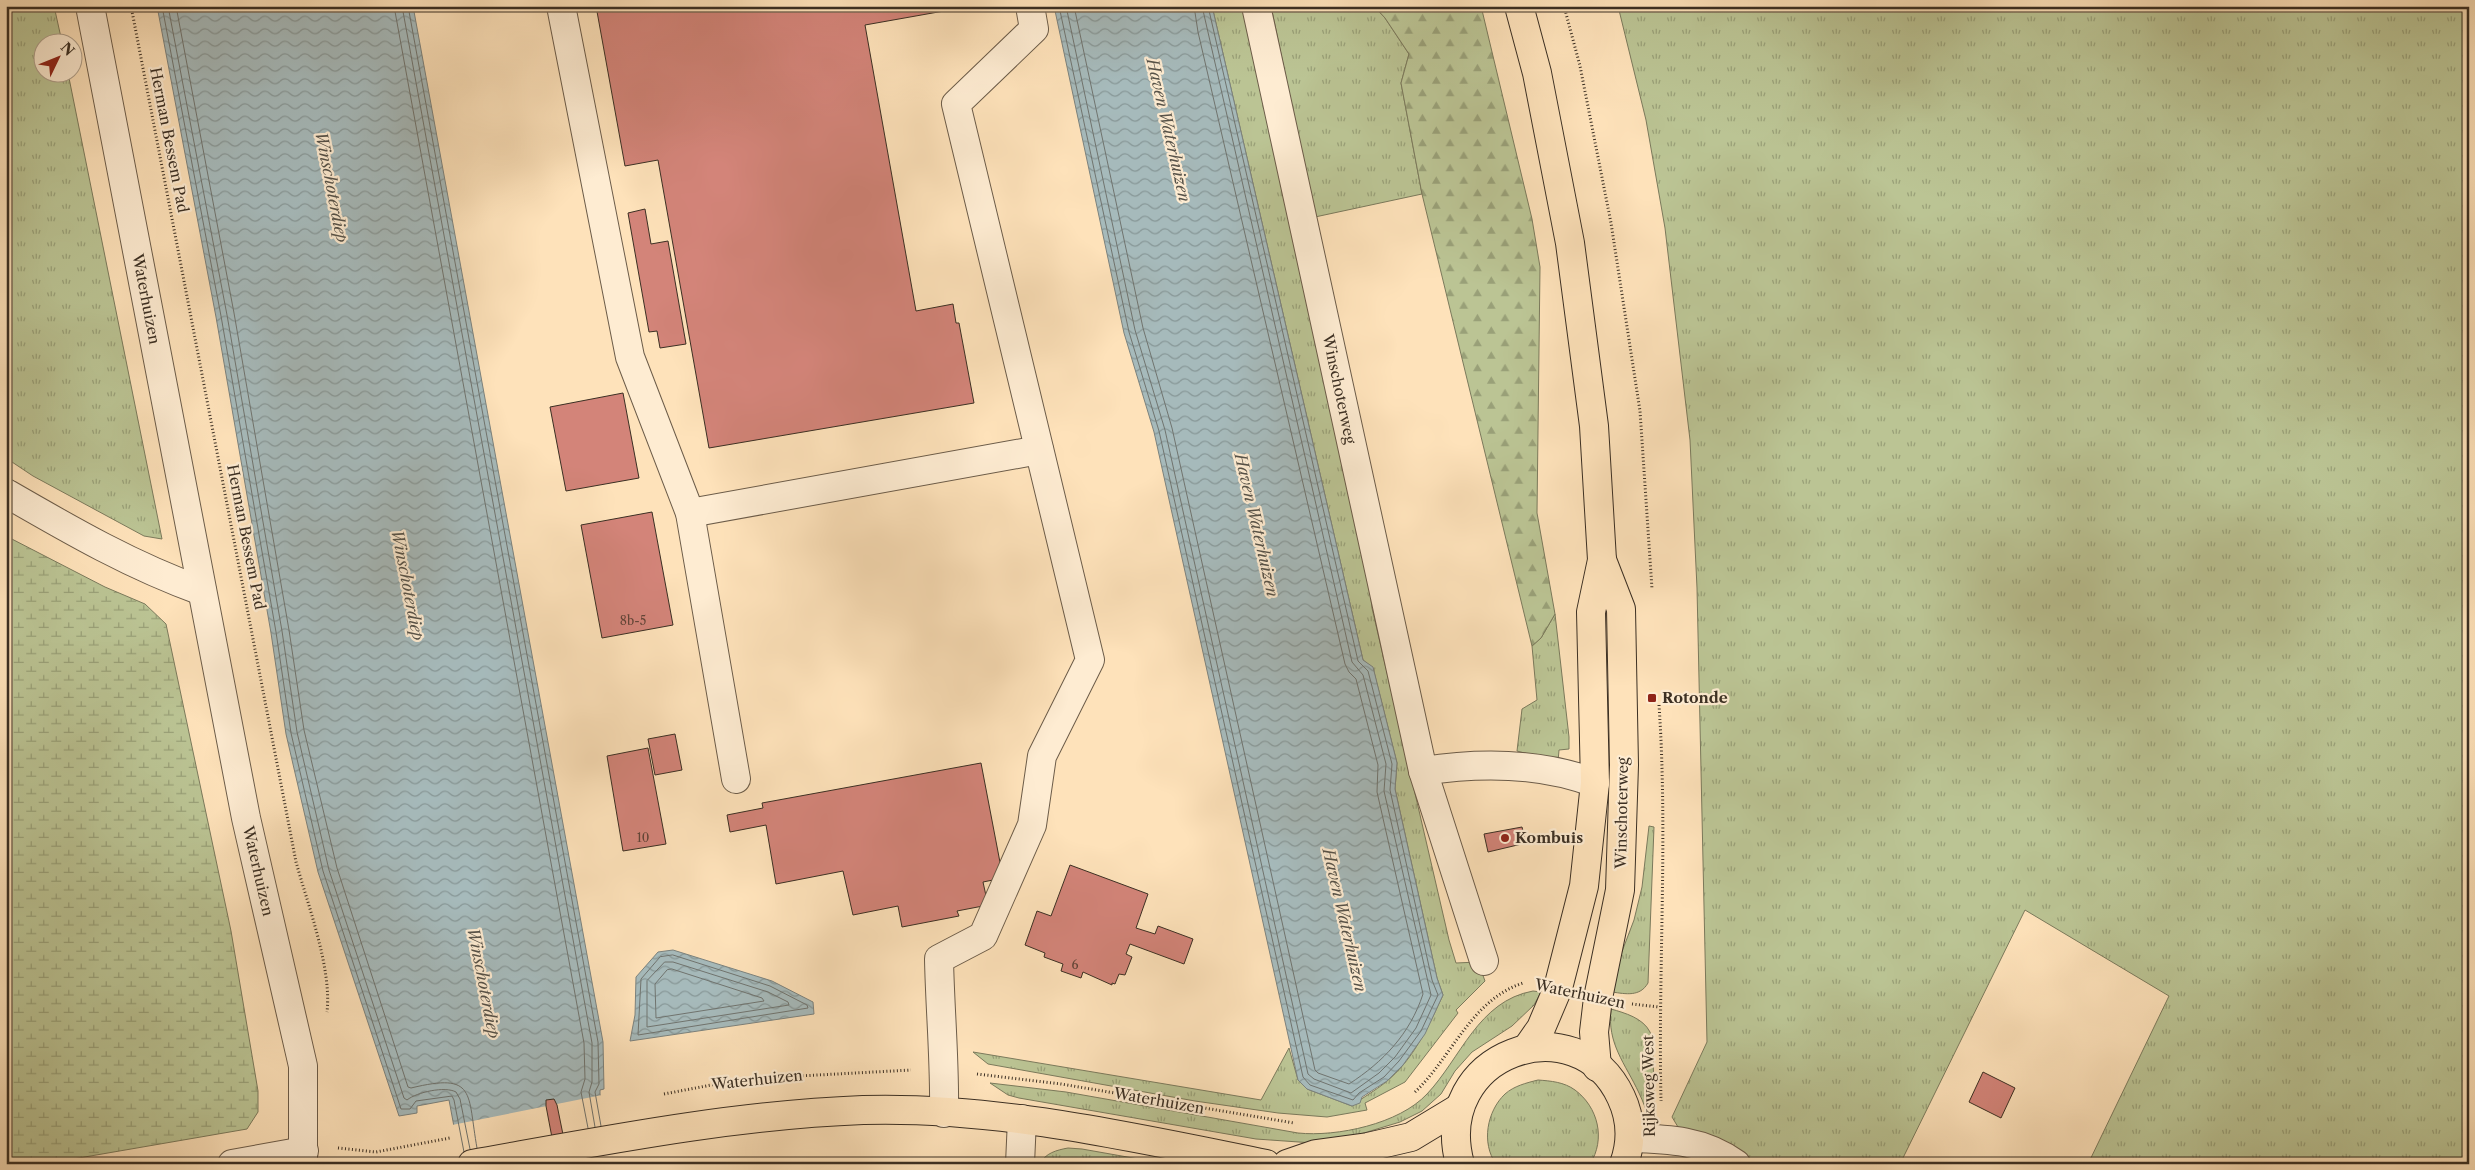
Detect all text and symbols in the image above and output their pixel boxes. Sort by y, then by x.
north arrow [32,32,82,82]
text: N [57,39,78,60]
water label: Haven Waterhuizen [1142,54,1195,204]
street label: Herman Bessem Pad [146,66,193,214]
water label: Winschoterdiep [311,130,353,244]
street label: Waterhuizen [128,251,165,346]
street label: Winschoterweg [1318,331,1360,446]
water label: Haven Waterhuizen [1230,449,1283,599]
street label: Herman Bessem Pad [223,463,270,611]
water label: Winschoterdiep [387,528,429,642]
house number: 8b-5 [620,613,646,628]
place label: Rotonde [1662,688,1728,707]
marker: Rotonde [1646,692,1658,704]
street label: Winschoterweg [1611,757,1632,870]
street label: Waterhuizen [239,823,278,918]
place label: Kombuis [1515,828,1583,847]
house number: 10 [637,830,649,845]
marker: Kombuis [1499,832,1511,844]
water label: Haven Waterhuizen [1318,844,1371,994]
water label: Winschoterdiep [463,926,505,1040]
house number: 6 [1071,957,1079,972]
street label: Waterhuizen [1532,974,1628,1012]
street label: Rijksweg West [1638,1034,1659,1137]
street label: Waterhuizen [709,1065,804,1094]
street label: Waterhuizen [1111,1083,1207,1118]

